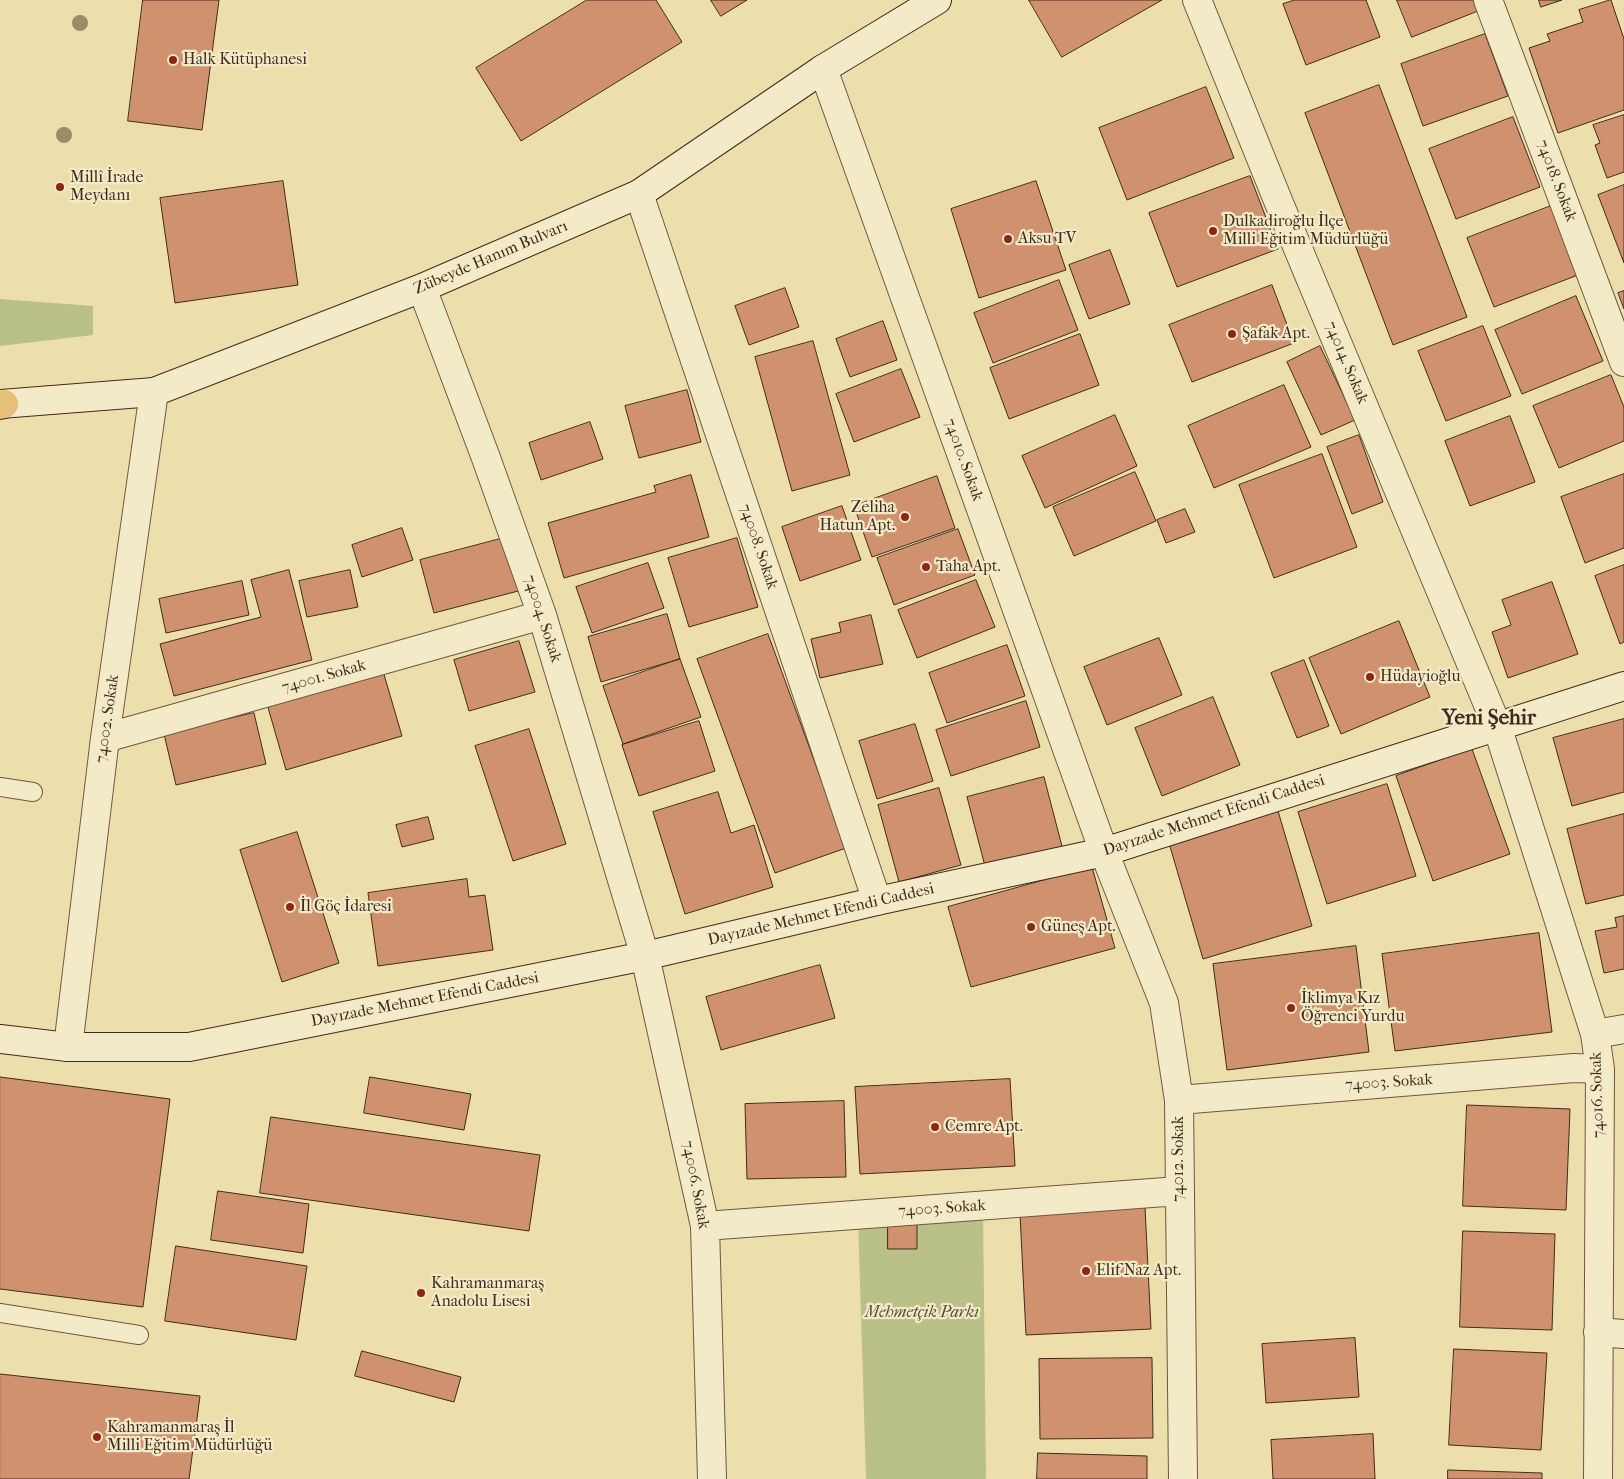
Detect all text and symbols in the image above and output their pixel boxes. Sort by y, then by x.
place label: Halk Kütüphanesi [183,50,307,70]
marker: Halk Kütüphanesi [167,54,179,66]
street label: 74018. Sokak [1532,137,1580,225]
place label: Millî İrade Meydanı [70,168,143,206]
marker: Millî İrade Meydanı [54,181,66,193]
place label: Dulkadiroğlu İlçe Milli Eğitim Müdürlüğü [1223,212,1388,250]
street label: Zübeyde Hanım Bulvarı [411,217,571,299]
marker: Dulkadiroğlu İlçe Milli Eğitim Müdürlüğü [1207,225,1219,237]
place label: Aksu TV [1018,229,1076,249]
marker: Aksu TV [1002,233,1014,245]
street label: 74014. Sokak [1320,319,1372,407]
place label: Şafak Apt. [1242,324,1310,344]
marker: Şafak Apt. [1226,328,1238,340]
street label: 74010. Sokak [939,416,987,504]
place label: Zeliha Hatun Apt. [820,498,895,536]
street label: 74008. Sokak [734,502,782,592]
marker: Zeliha Hatun Apt. [899,511,911,523]
place label: Taha Apt. [936,557,1000,577]
marker: Taha Apt. [920,561,932,573]
street label: 74004. Sokak [519,573,565,665]
street label: 74001. Sokak [280,656,368,698]
place label: Hüdayioğlu [1380,667,1460,687]
marker: Hüdayioğlu [1364,671,1376,683]
street label: 74002. Sokak [92,673,124,765]
district label: Yeni Şehir [1442,706,1536,732]
street label: Dayızade Mehmet Efendi Caddesi [1101,771,1327,861]
street label: Dayızade Mehmet Efendi Caddesi [706,880,936,950]
place label: İl Göç İdaresi [300,897,392,917]
marker: İl Göç İdaresi [284,901,296,913]
place label: Güneş Apt. [1041,917,1116,937]
marker: Güneş Apt. [1025,921,1037,933]
street label: Dayızade Mehmet Efendi Caddesi [309,968,541,1032]
place label: İklimya Kız Öğrenci Yurdu [1301,989,1404,1027]
marker: İklimya Kız Öğrenci Yurdu [1285,1002,1297,1014]
street label: 74016. Sokak [1587,1051,1609,1139]
street label: 74003. Sokak [1345,1070,1433,1096]
street label: 74012. Sokak [1169,1116,1189,1202]
place label: Cemre Apt. [945,1117,1023,1137]
marker: Cemre Apt. [929,1121,941,1133]
street label: 74006. Sokak [677,1139,713,1231]
street label: 74003. Sokak [898,1196,986,1222]
place label: Elif Naz Apt. [1096,1261,1181,1281]
marker: Elif Naz Apt. [1080,1265,1092,1277]
place label: Kahramanmaraş Anadolu Lisesi [431,1274,544,1312]
marker: Kahramanmaraş Anadolu Lisesi [415,1287,427,1299]
park label: Mehmetçik Parkı [865,1303,979,1323]
place label: Kahramanmaraş İl Milli Eğitim Müdürlüğü [107,1418,272,1456]
marker: Kahramanmaraş İl Milli Eğitim Müdürlüğü [91,1431,103,1443]

